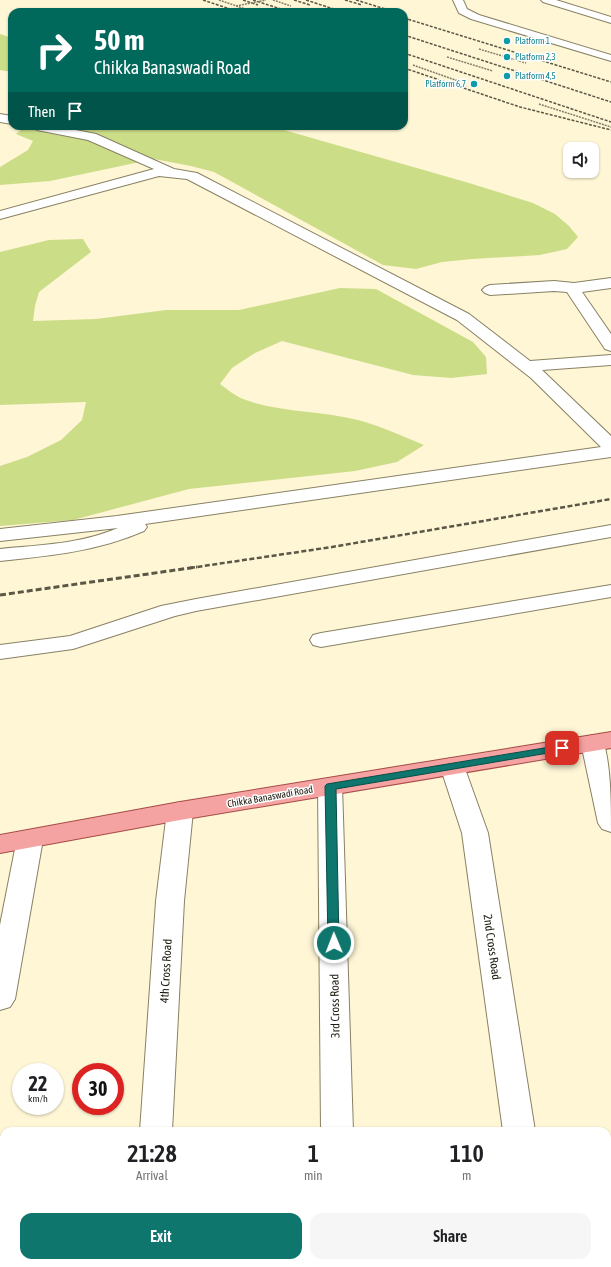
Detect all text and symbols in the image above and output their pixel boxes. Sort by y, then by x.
icon: right [28,24,80,76]
text: 50 m [94,24,144,56]
marker: Platform 1 [502,36,512,46]
place label: Platform 1 [515,36,550,46]
marker: Platform 2,3 [502,52,512,62]
place label: Platform 2,3 [515,52,556,62]
text: Chikka Banaswadi Road [94,57,250,78]
marker: Platform 4,5 [502,71,512,81]
place label: Platform 4,5 [515,71,556,81]
place label: Platform 6,7 [425,79,466,89]
marker: Platform 6,7 [469,79,479,89]
icon: arrive [64,100,86,122]
text: Then [28,103,56,120]
map controls [563,142,599,178]
button: sound [563,142,599,178]
pin [545,731,579,765]
icon: arrive [551,737,573,759]
street label: Chikka Banaswadi Road [226,783,314,809]
street label: 2nd Cross Road [480,913,504,981]
position arrow [313,922,355,964]
street label: 4th Cross Road [157,939,175,1003]
street label: 3rd Cross Road [327,974,343,1038]
speed limit sign: 30 [72,1063,124,1115]
text: 22 [29,1072,47,1095]
text: km/h [28,1093,48,1104]
text: 21:28 [127,1140,177,1167]
text: 1 [308,1140,319,1167]
text: 110 [450,1140,484,1167]
text: Arrival [136,1168,168,1183]
text: min [304,1168,323,1183]
text: m [462,1168,471,1183]
button: Exit [20,1213,302,1259]
button: Share [310,1213,591,1259]

